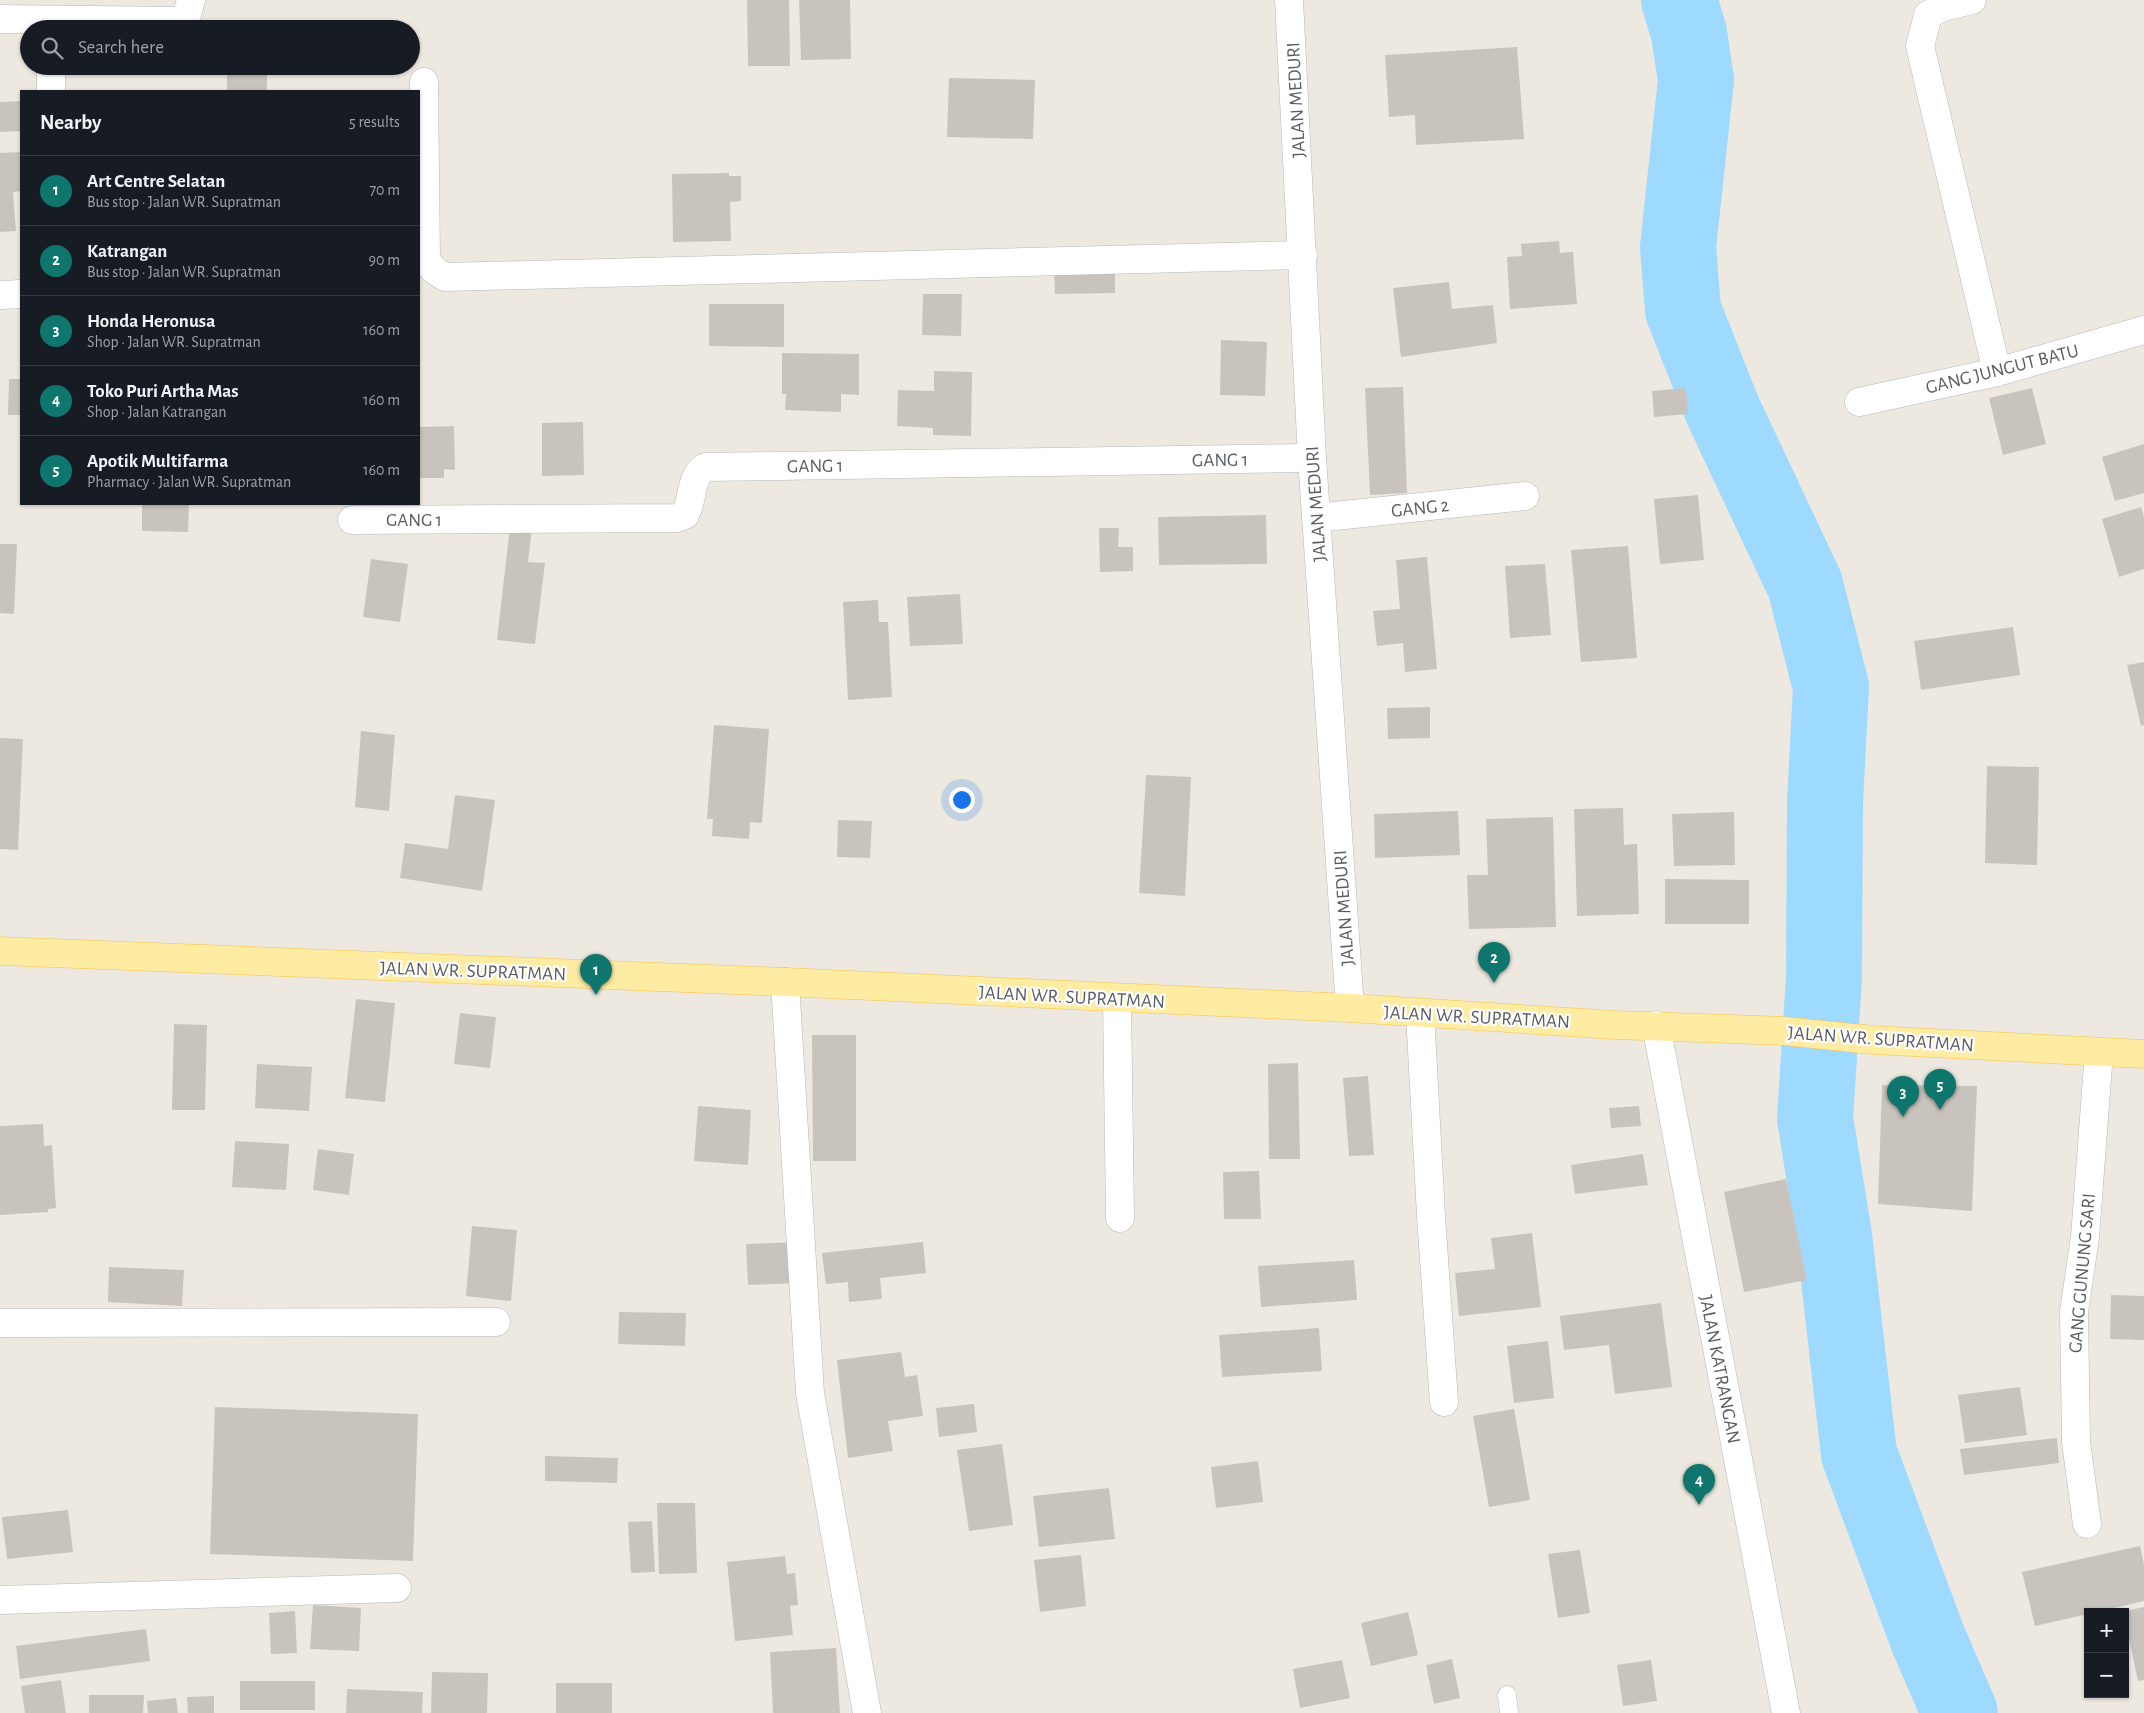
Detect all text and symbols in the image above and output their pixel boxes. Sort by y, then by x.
search box [20,20,420,75]
icon: search [38,34,66,62]
text: Search here [78,38,164,57]
street label: JALAN MEDURI [1284,42,1309,158]
text: Nearby [40,112,101,133]
text: 5 results [349,114,400,130]
text: Art Centre Selatan [87,172,225,191]
text: 1 [53,182,59,198]
text: 70 m [369,182,400,198]
text: Bus stop · Jalan WR. Supratman [87,194,281,210]
text: Katrangan [87,242,167,261]
text: 2 [52,252,60,268]
text: 90 m [369,252,400,268]
text: Bus stop · Jalan WR. Supratman [87,264,281,280]
text: Honda Heronusa [87,312,215,331]
text: 3 [53,322,59,338]
text: 160 m [363,322,400,338]
text: Shop · Jalan WR. Supratman [87,334,261,350]
street label: GANG JUNGUT BATU [1924,341,2081,398]
text: Toko Puri Artha Mas [87,382,239,401]
text: 4 [52,392,60,408]
text: 160 m [363,392,400,408]
text: Shop · Jalan Katrangan [87,404,226,420]
street label: JALAN MEDURI [1303,445,1330,562]
street label: GANG 1 [1192,451,1248,470]
text: Apotik Multifarma [87,452,228,471]
street label: GANG 1 [787,457,843,476]
text: 5 [53,462,59,478]
text: 160 m [363,462,400,478]
text: Pharmacy · Jalan WR. Supratman [87,474,291,490]
street label: GANG 2 [1390,496,1450,521]
street label: GANG 1 [386,511,442,530]
your location [949,787,975,813]
street label: JALAN MEDURI [1331,849,1358,966]
pin: 2 [1478,942,1510,983]
pin: 1 [580,954,612,995]
street label: JALAN WR. SUPRATMAN [380,959,566,984]
street label: JALAN WR. SUPRATMAN [978,983,1165,1012]
street label: JALAN WR. SUPRATMAN [1383,1003,1570,1032]
street label: JALAN WR. SUPRATMAN [1787,1024,1975,1055]
pin: 5 [1924,1069,1956,1110]
pin: 3 [1887,1076,1919,1117]
street label: GANG GUNUNG SARI [2066,1192,2099,1354]
street label: JALAN KATRANGAN [1696,1293,1743,1445]
pin: 4 [1683,1464,1715,1505]
map controls [2084,1608,2129,1698]
button: + [2084,1608,2129,1653]
button: − [2084,1653,2129,1698]

